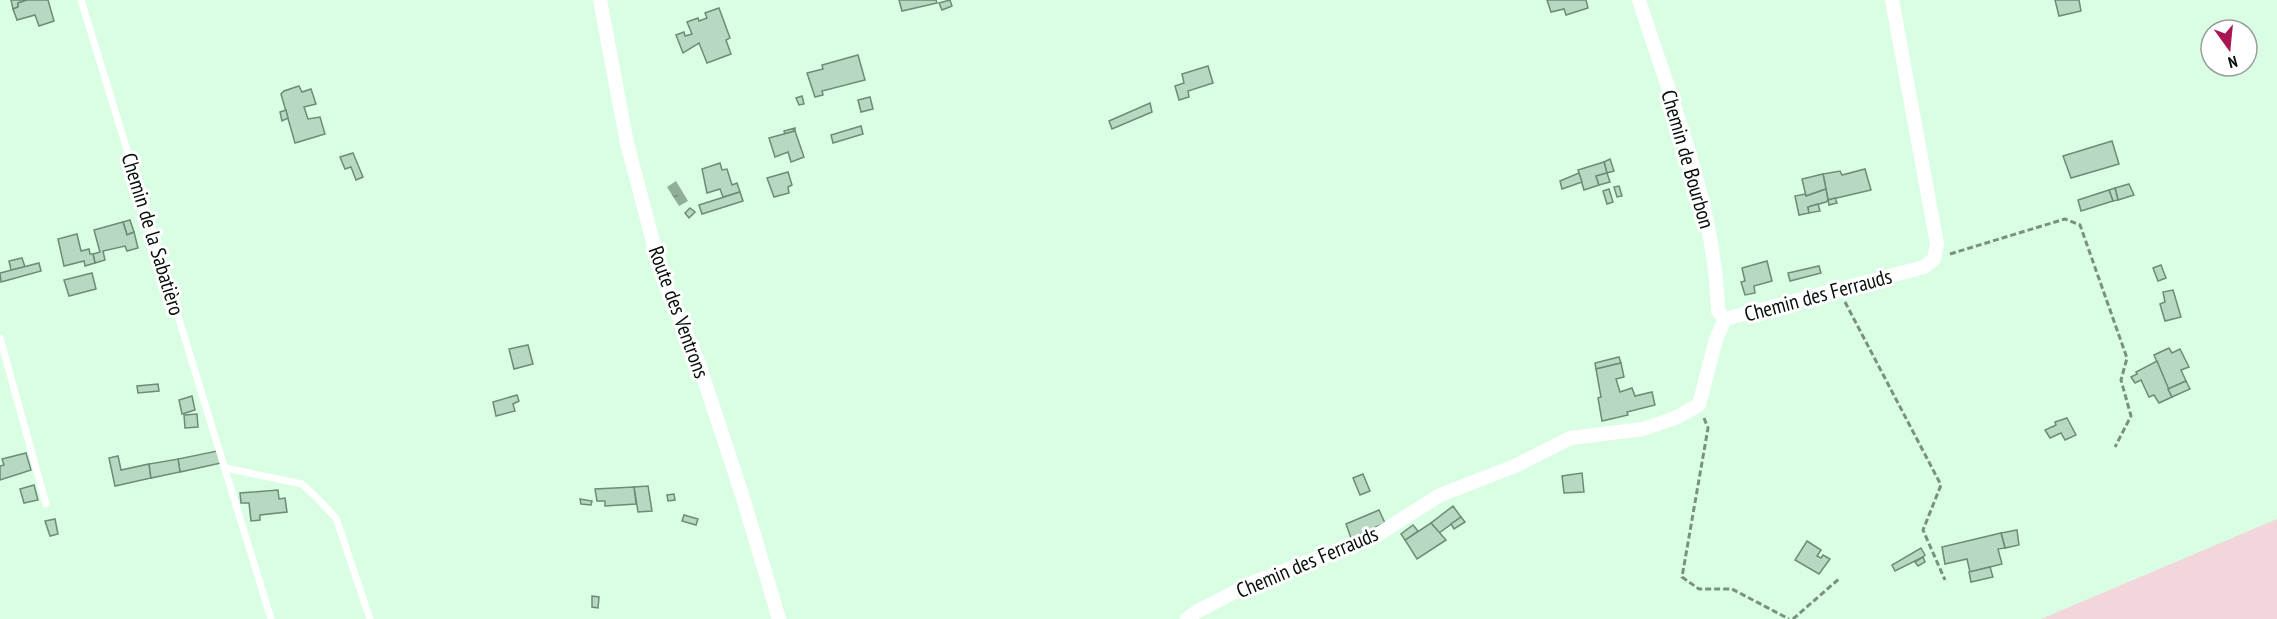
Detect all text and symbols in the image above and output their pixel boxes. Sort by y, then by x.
north arrow [2199,18,2259,78]
text: N [2226,52,2240,73]
street label: Chemin de Bourbon [1655,87,1721,231]
street label: Chemin de la Sabatièro [116,150,190,318]
street label: Route des Ventrons [643,242,715,382]
street label: Chemin des Ferrauds [1741,262,1895,328]
street label: Chemin des Ferrauds [1232,520,1382,604]

